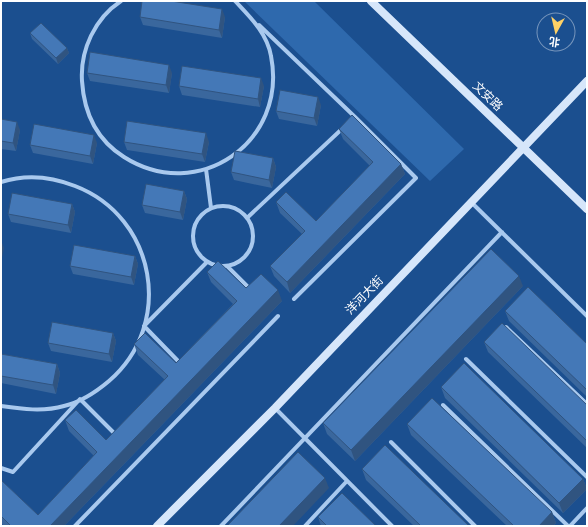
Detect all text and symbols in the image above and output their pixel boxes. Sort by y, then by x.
north arrow [536,12,576,52]
text: 北 [548,33,561,49]
street label: 文安路 [468,79,506,115]
street label: 洋河大街 [343,273,387,319]

